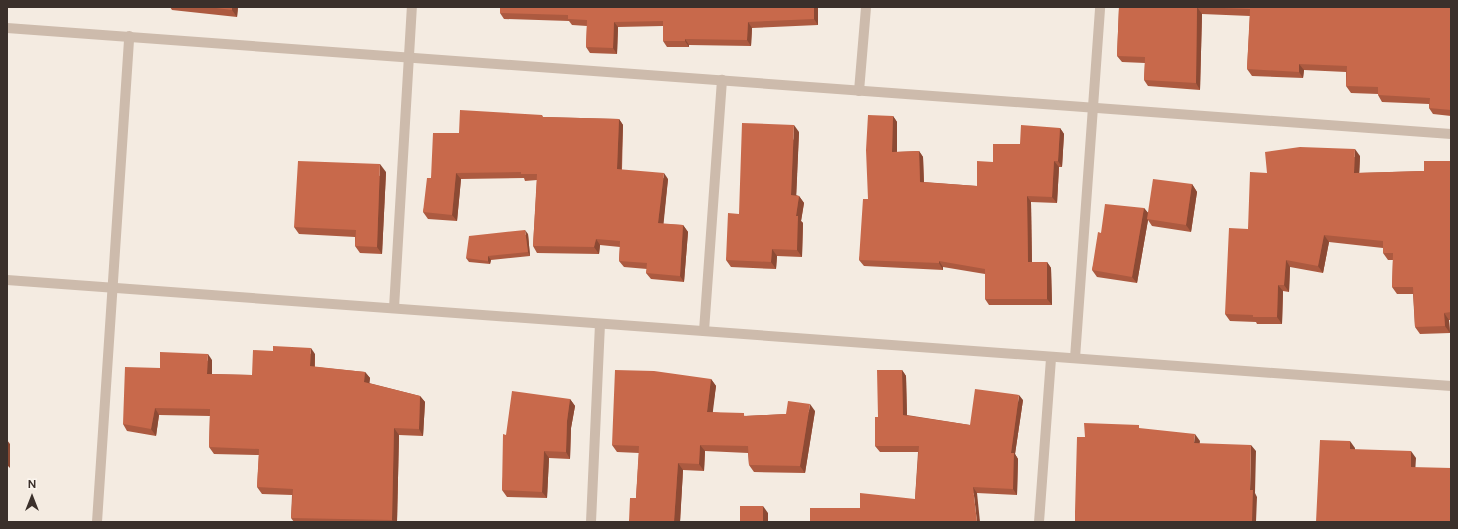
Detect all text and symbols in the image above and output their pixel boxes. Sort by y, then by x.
north arrow [12,477,52,517]
text: N [28,478,36,491]

